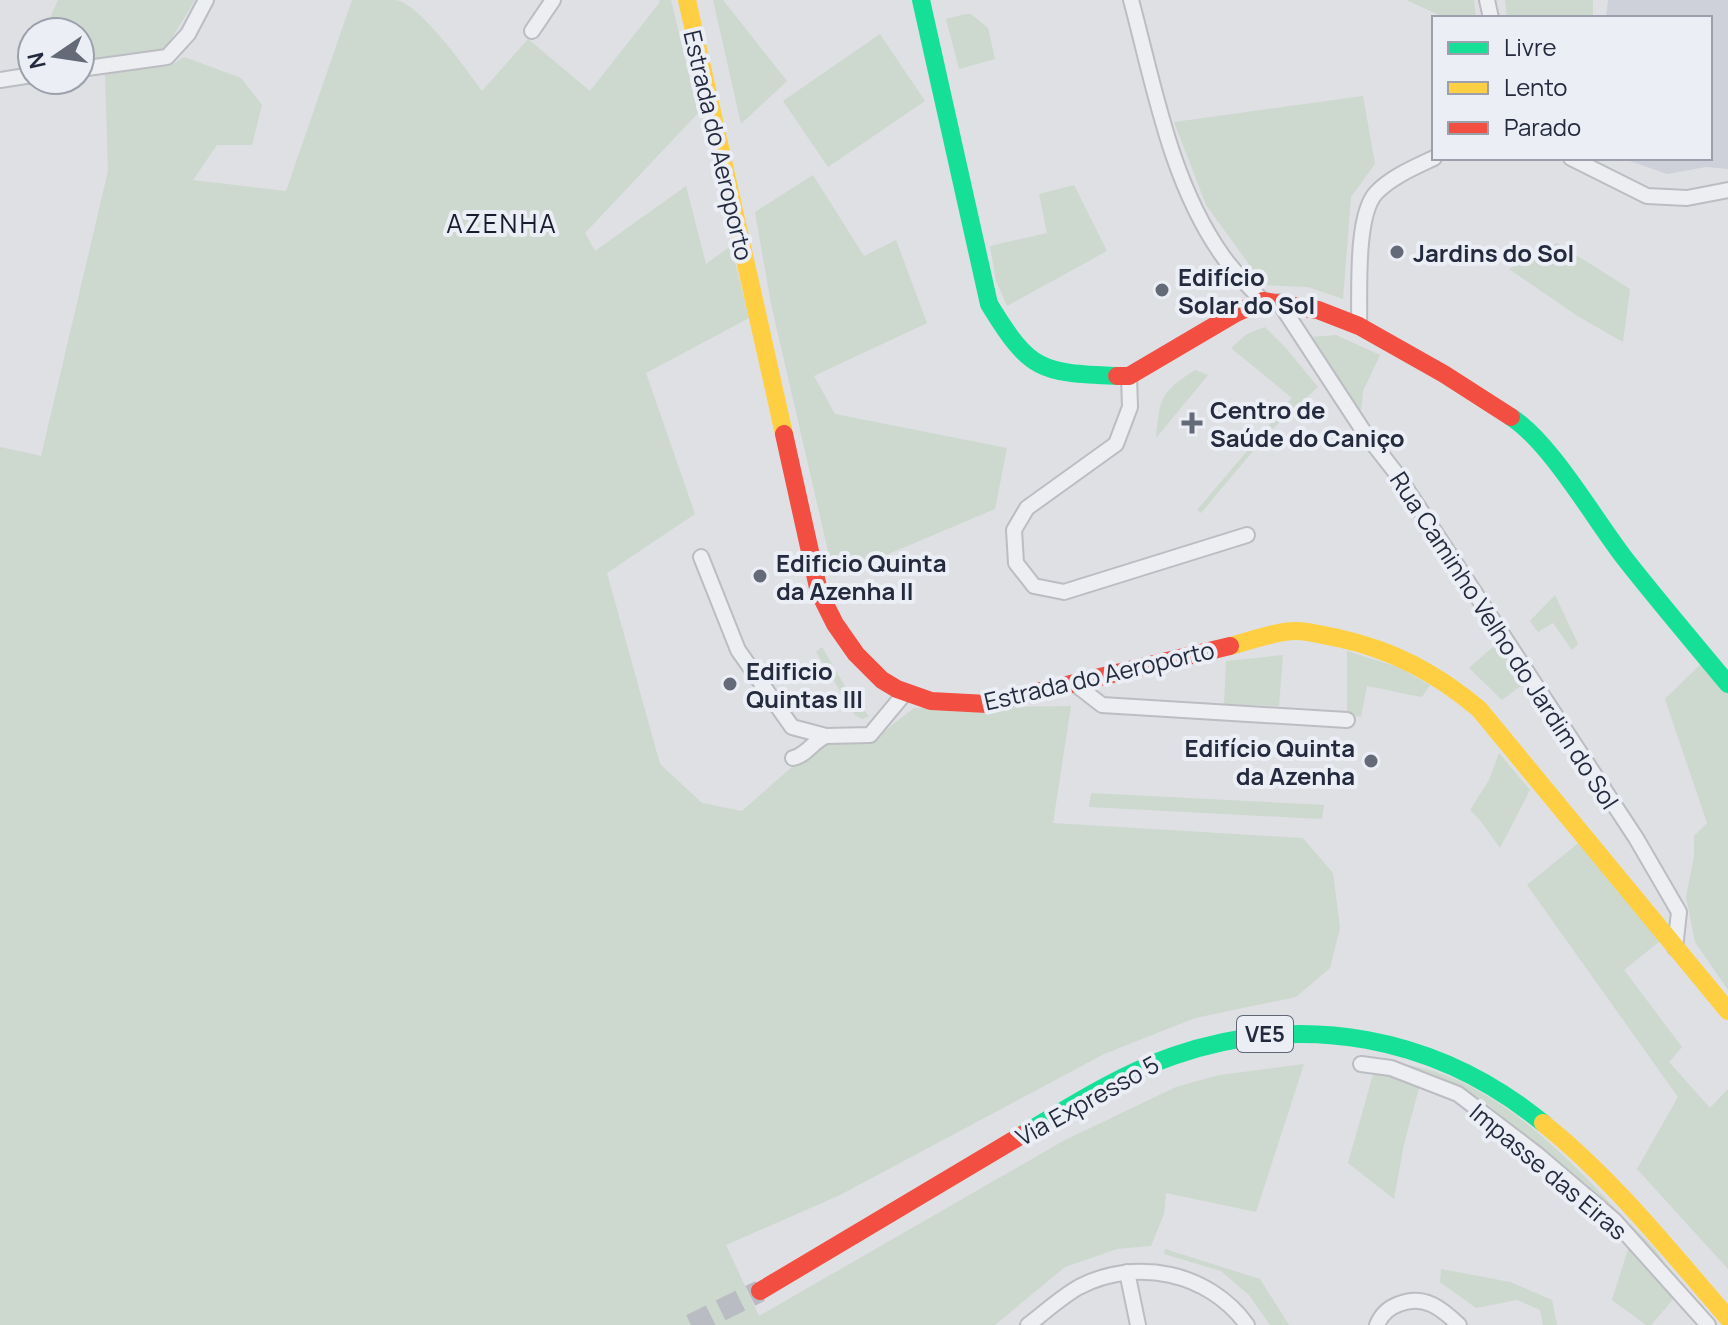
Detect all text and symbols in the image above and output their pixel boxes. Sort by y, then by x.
north arrow [16,16,96,96]
legend [1432,16,1712,160]
street label: Estrada do Aeroporto [676,27,762,263]
text: Livre [1504,30,1557,63]
text: N [20,49,53,72]
text: Lento [1504,70,1568,103]
text: Parado [1504,110,1581,143]
district label: AZENHA [446,205,558,241]
place label: Jardins do Sol [1413,236,1574,269]
marker: Jardins do Sol [1388,243,1406,261]
place label: Edifício Solar do Sol [1178,260,1315,321]
marker: Edifício Solar do Sol [1153,281,1171,299]
place label: Centro de Saúde do Caniço [1210,393,1405,454]
marker: Centro de Saúde do Caniço [1181,412,1203,434]
street label: Rua Caminho Velho do Jardim do Sol [1383,465,1627,815]
place label: Edificio Quinta da Azenha II [776,546,947,607]
marker: Edificio Quinta da Azenha II [751,567,769,585]
street label: Estrada do Aeroporto [981,632,1217,718]
place label: Edificio Quintas III [746,654,863,715]
marker: Edificio Quintas III [721,675,739,693]
place label: Edifício Quinta da Azenha [1184,731,1355,792]
marker: Edifício Quinta da Azenha [1362,752,1380,770]
road number: VE5 [1237,1016,1293,1052]
street label: Via Expresso 5 [1010,1047,1164,1153]
street label: Impasse das Eiras [1463,1095,1635,1247]

